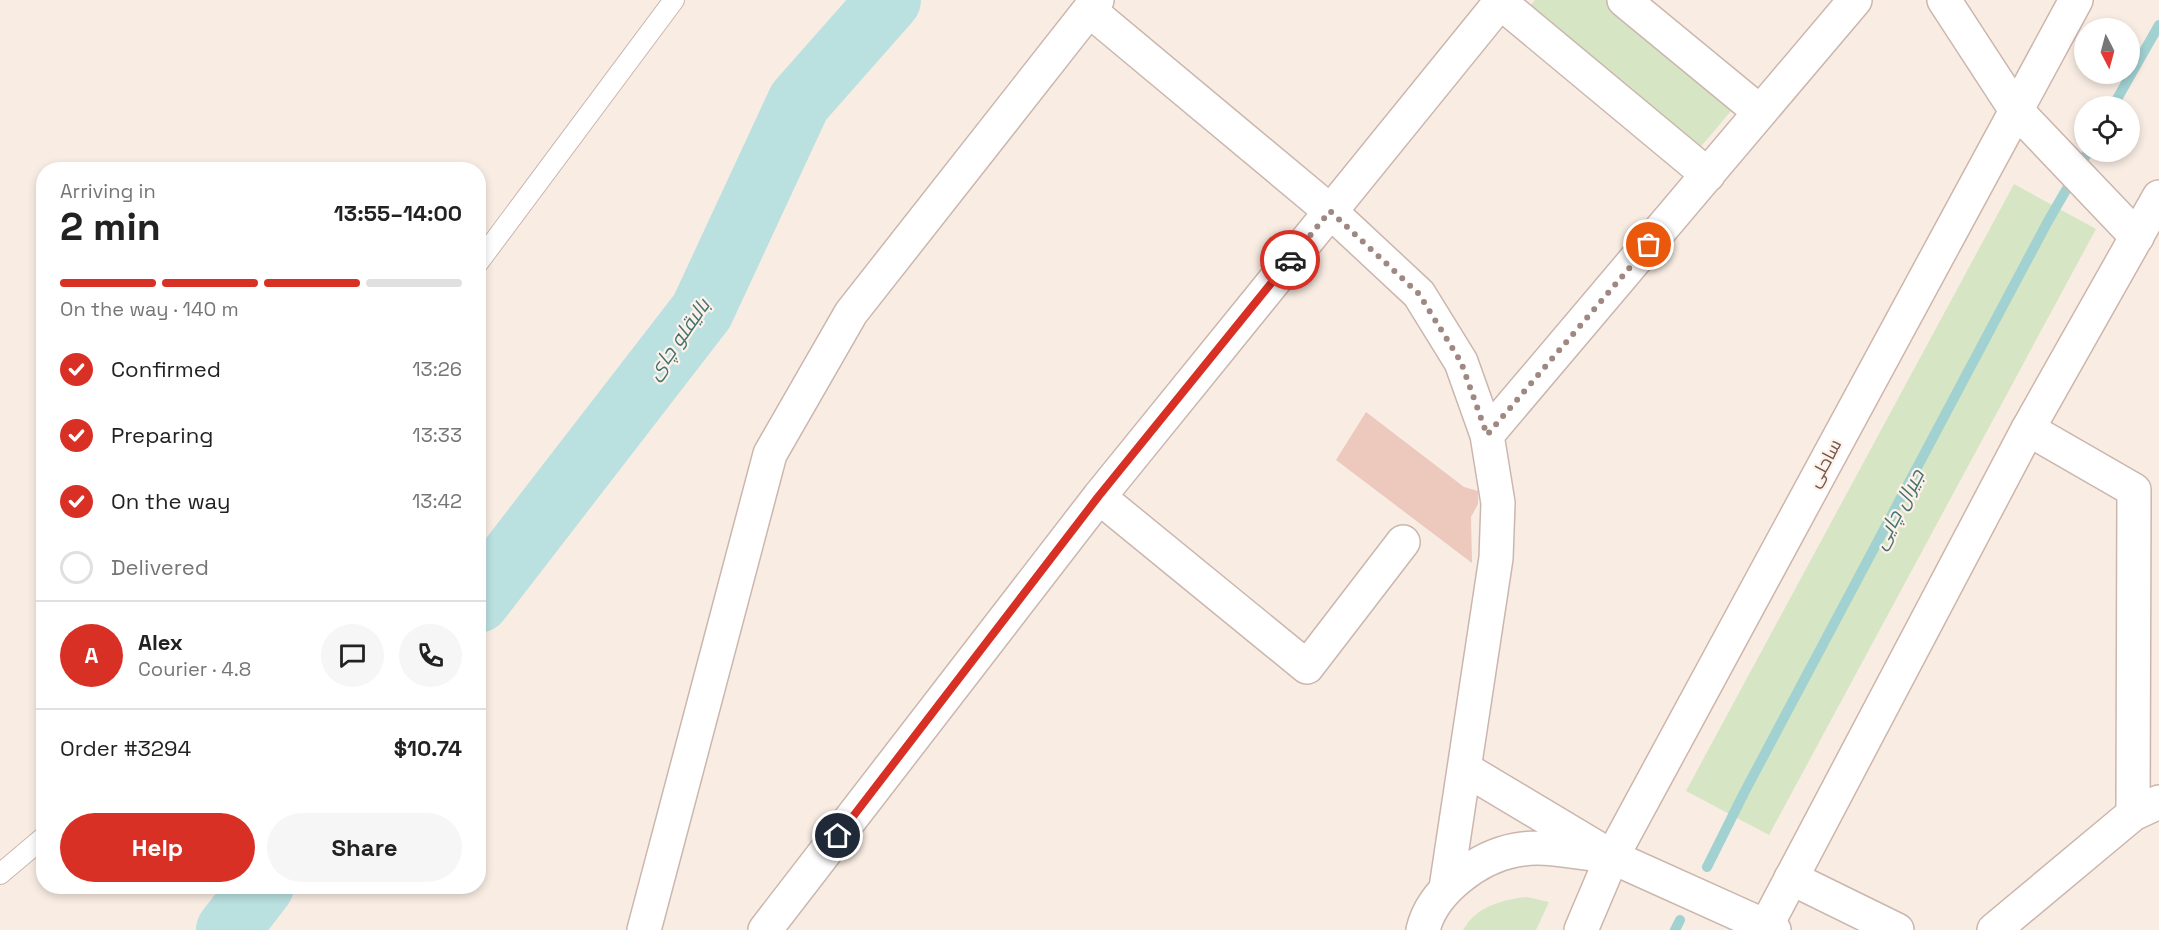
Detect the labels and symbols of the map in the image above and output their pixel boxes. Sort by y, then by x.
north arrow [2074,18,2140,84]
pin [1623,219,1674,270]
courier [1260,230,1320,290]
water label: بالیقلو چای [641,292,717,385]
street label: ساحلی [1802,435,1846,491]
water label: جیرال چایی [1866,464,1931,554]
pin [812,810,863,861]

